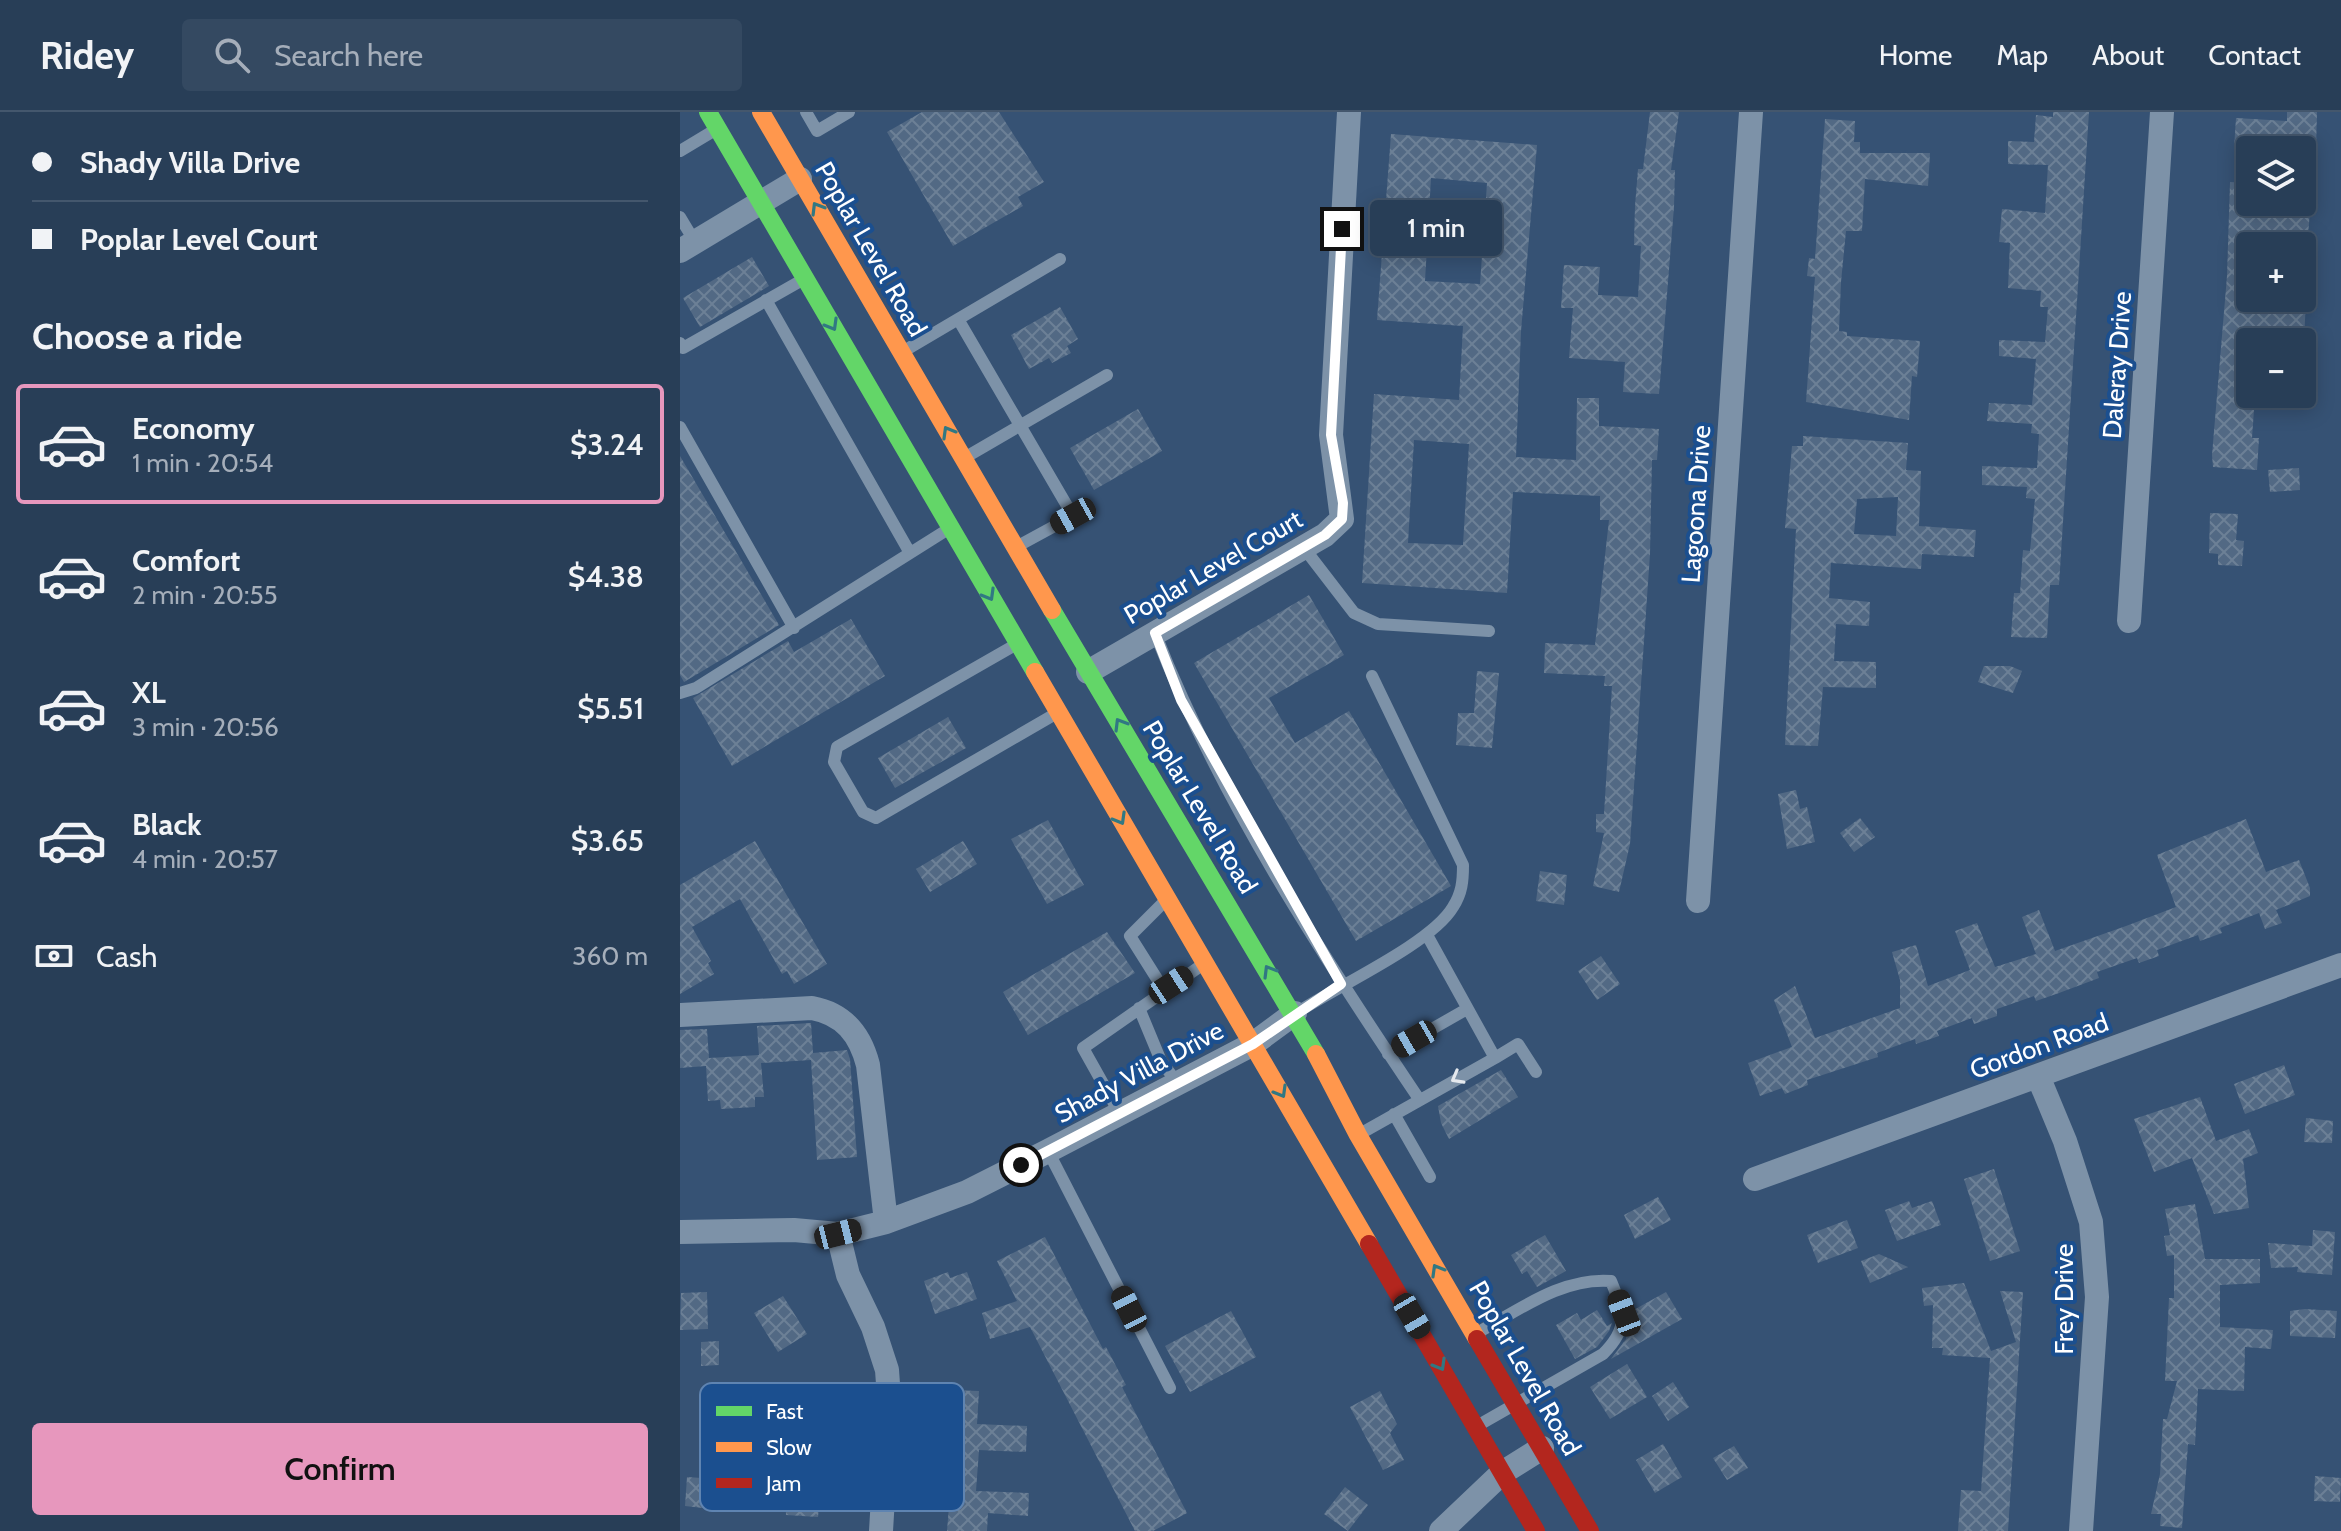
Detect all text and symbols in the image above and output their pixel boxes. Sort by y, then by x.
search box [182,19,742,91]
text: Ridey [40,32,134,79]
icon: search [210,33,254,77]
text: Search here [274,37,423,74]
text: Home [1879,38,1952,72]
text: Map [1996,38,2048,72]
text: About [2092,38,2164,72]
text: Contact [2208,38,2301,72]
map controls [2236,136,2316,408]
button: layers [2236,136,2316,216]
text: Shady Villa Drive [80,144,300,181]
street label: Poplar Level Road [808,156,934,342]
callout: 1 min [1370,201,1502,257]
one-way arrow [811,202,826,217]
route end [1324,211,1360,247]
text: 1 min [1407,212,1465,244]
text: Poplar Level Court [80,221,318,258]
button: + [2236,232,2316,312]
street label: Daleray Drive [2096,290,2138,440]
text: Choose a ride [32,314,242,358]
one-way arrow [822,316,838,330]
button: − [2236,328,2316,408]
icon: car [36,408,108,480]
text: Economy [132,410,255,447]
street label: Lagoona Drive [1675,424,1717,584]
text: $3.24 [570,426,644,463]
one-way arrow [942,426,958,441]
text: 1 min · 20:54 [132,447,273,479]
car [1046,494,1100,538]
street label: Poplar Level Court [1118,503,1308,631]
icon: car [36,540,108,612]
text: Comfort [132,542,240,579]
text: $4.38 [568,558,644,595]
text: 2 min · 20:55 [132,579,278,611]
one-way arrow [979,586,995,601]
icon: car [36,672,108,744]
text: XL [132,674,166,711]
text: $5.51 [577,690,644,727]
text: 3 min · 20:56 [132,711,279,743]
street label: Poplar Level Road [1136,715,1264,899]
one-way arrow [1114,718,1129,733]
icon: car [36,804,108,876]
text: Black [132,806,202,843]
one-way arrow [1111,810,1126,825]
text: $3.65 [571,822,644,859]
text: 4 min · 20:57 [132,843,278,875]
icon: cash [32,934,76,978]
text: Cash [96,938,158,975]
text: 360 m [572,940,648,972]
car [1144,962,1198,1008]
one-way arrow [1263,965,1279,980]
street label: Gordon Road [1965,1006,2113,1086]
street label: Shady Villa Drive [1049,1014,1229,1130]
car [1387,1017,1441,1061]
one-way arrow [1450,1069,1465,1084]
one-way arrow [1271,1083,1287,1097]
route start [1003,1147,1039,1183]
car [812,1217,864,1251]
street label: Frey Drive [2048,1244,2080,1354]
one-way arrow [1432,1264,1447,1279]
street label: Poplar Level Road [1462,1275,1588,1461]
car [1107,1282,1151,1336]
car [1604,1286,1644,1340]
car [1390,1289,1434,1343]
one-way arrow [1430,1356,1446,1370]
legend [700,1383,964,1511]
text: Fast [766,1398,804,1425]
button: Confirm [32,1423,648,1515]
text: Slow [766,1434,812,1461]
text: Jam [765,1470,801,1497]

